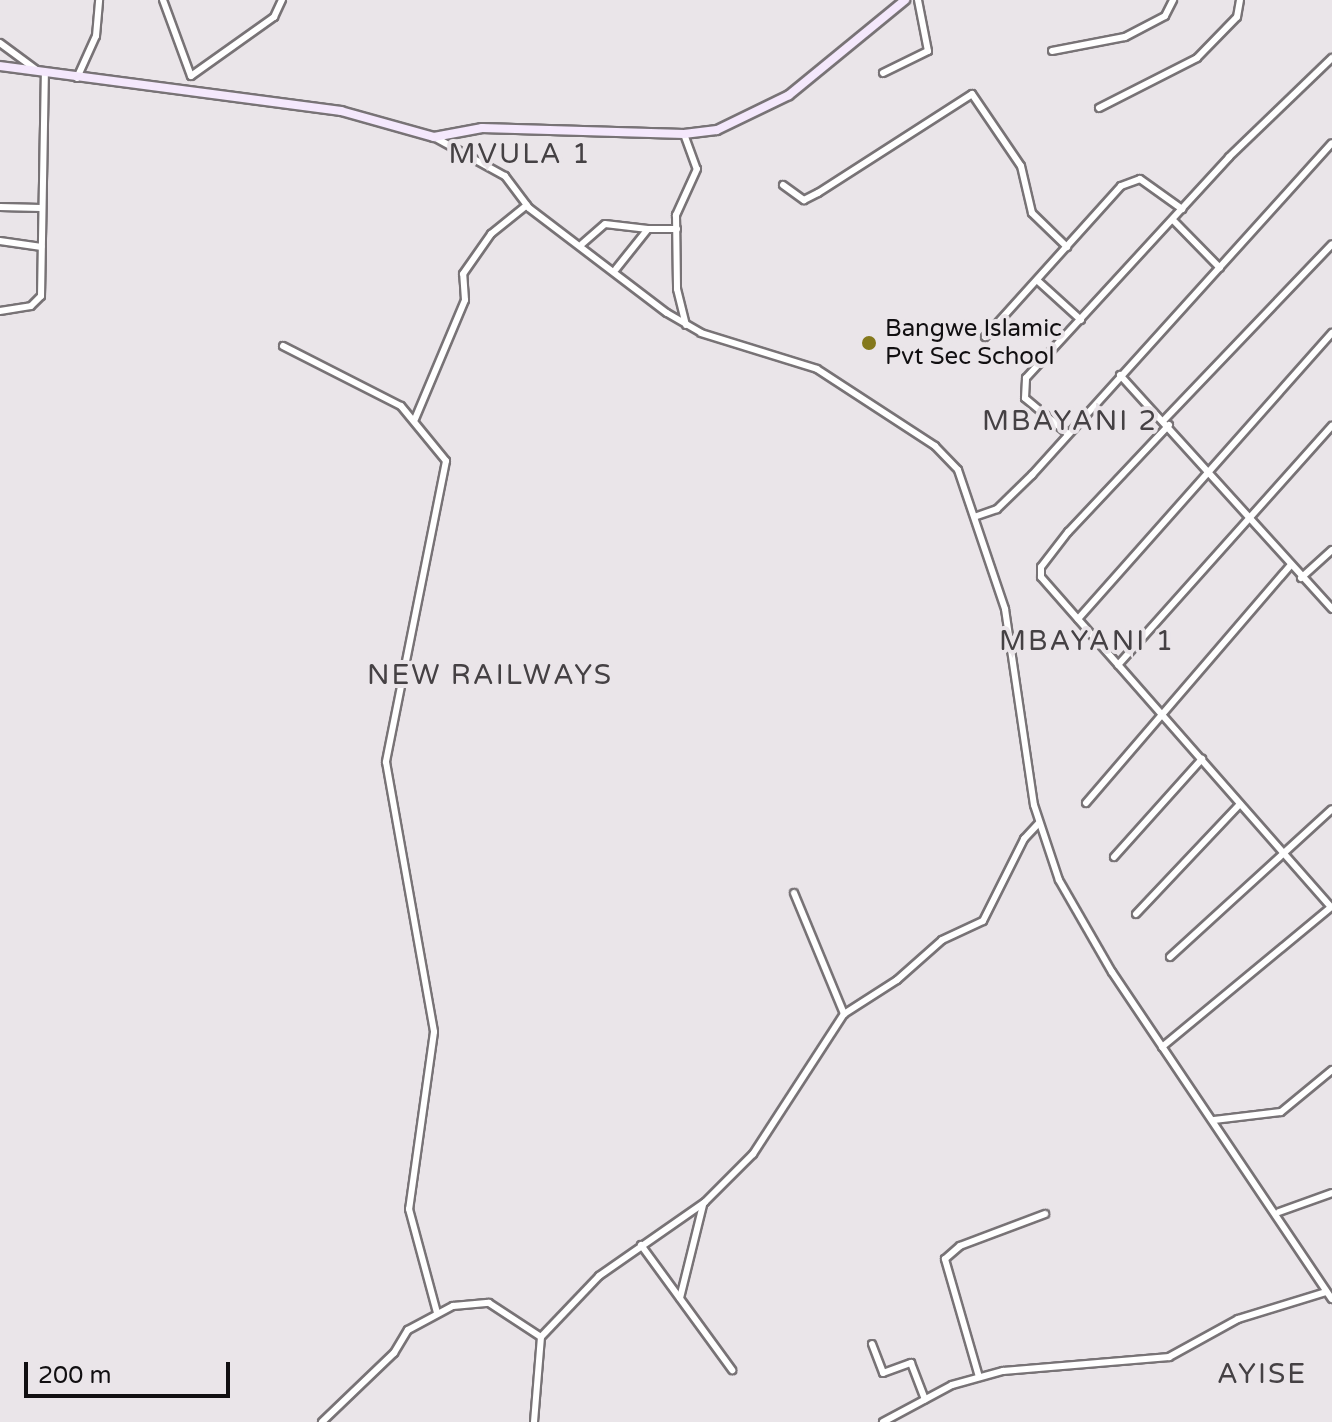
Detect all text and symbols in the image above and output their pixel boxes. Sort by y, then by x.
district label: MVULA 1 [448,137,592,171]
place label: Bangwe Islamic Pvt Sec School [885,315,1062,371]
marker: Bangwe Islamic Pvt Sec School [860,334,878,352]
district label: MBAYANI 2 [982,404,1158,438]
district label: MBAYANI 1 [999,624,1175,658]
district label: NEW RAILWAYS [367,658,613,692]
scale bar [28,1346,234,1396]
district label: AYISE [1217,1357,1307,1391]
text: 200 m [38,1361,112,1390]

